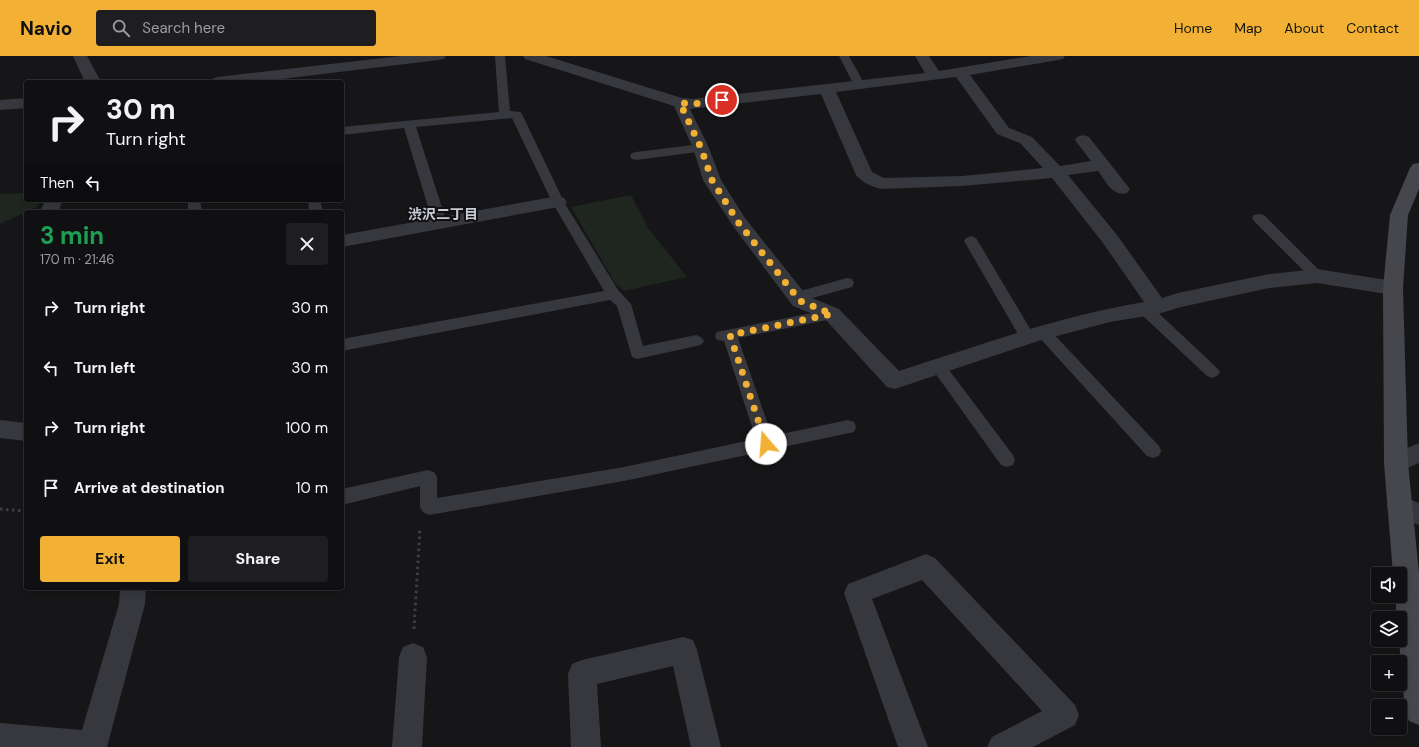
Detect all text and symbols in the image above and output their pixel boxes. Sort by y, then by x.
search box [96,10,376,46]
text: Navio [20,16,72,41]
icon: search [110,17,132,39]
text: Search here [142,18,225,38]
text: Home [1174,19,1212,37]
text: Map [1234,19,1262,37]
text: About [1284,19,1324,37]
text: Contact [1346,19,1399,37]
pin [705,83,739,117]
icon: arrive [711,89,733,111]
text: 30 m [106,91,176,128]
icon: right [40,96,92,148]
text: Turn right [106,127,186,151]
icon: left [82,172,104,194]
text: Then [40,173,74,193]
district label: 渋沢二丁目 [408,205,478,223]
text: 3 min [40,220,104,251]
button: close [286,223,328,265]
text: 170 m · 21:46 [40,251,114,268]
icon: right [40,297,62,319]
text: Turn right [74,298,145,318]
text: 30 m [292,298,328,318]
icon: left [40,357,62,379]
text: Turn left [74,358,135,378]
text: 30 m [292,358,328,378]
icon: right [40,417,62,439]
text: Turn right [74,418,145,438]
text: 100 m [285,418,328,438]
position arrow [745,423,787,465]
icon: arrive [40,477,62,499]
text: Arrive at destination [74,478,225,498]
text: 10 m [296,478,328,498]
button: Exit [40,536,180,582]
button: Share [188,536,328,582]
map controls [1371,567,1407,735]
button: sound [1371,567,1407,603]
button: layers [1371,611,1407,647]
button: + [1371,655,1407,691]
button: − [1371,699,1407,735]

